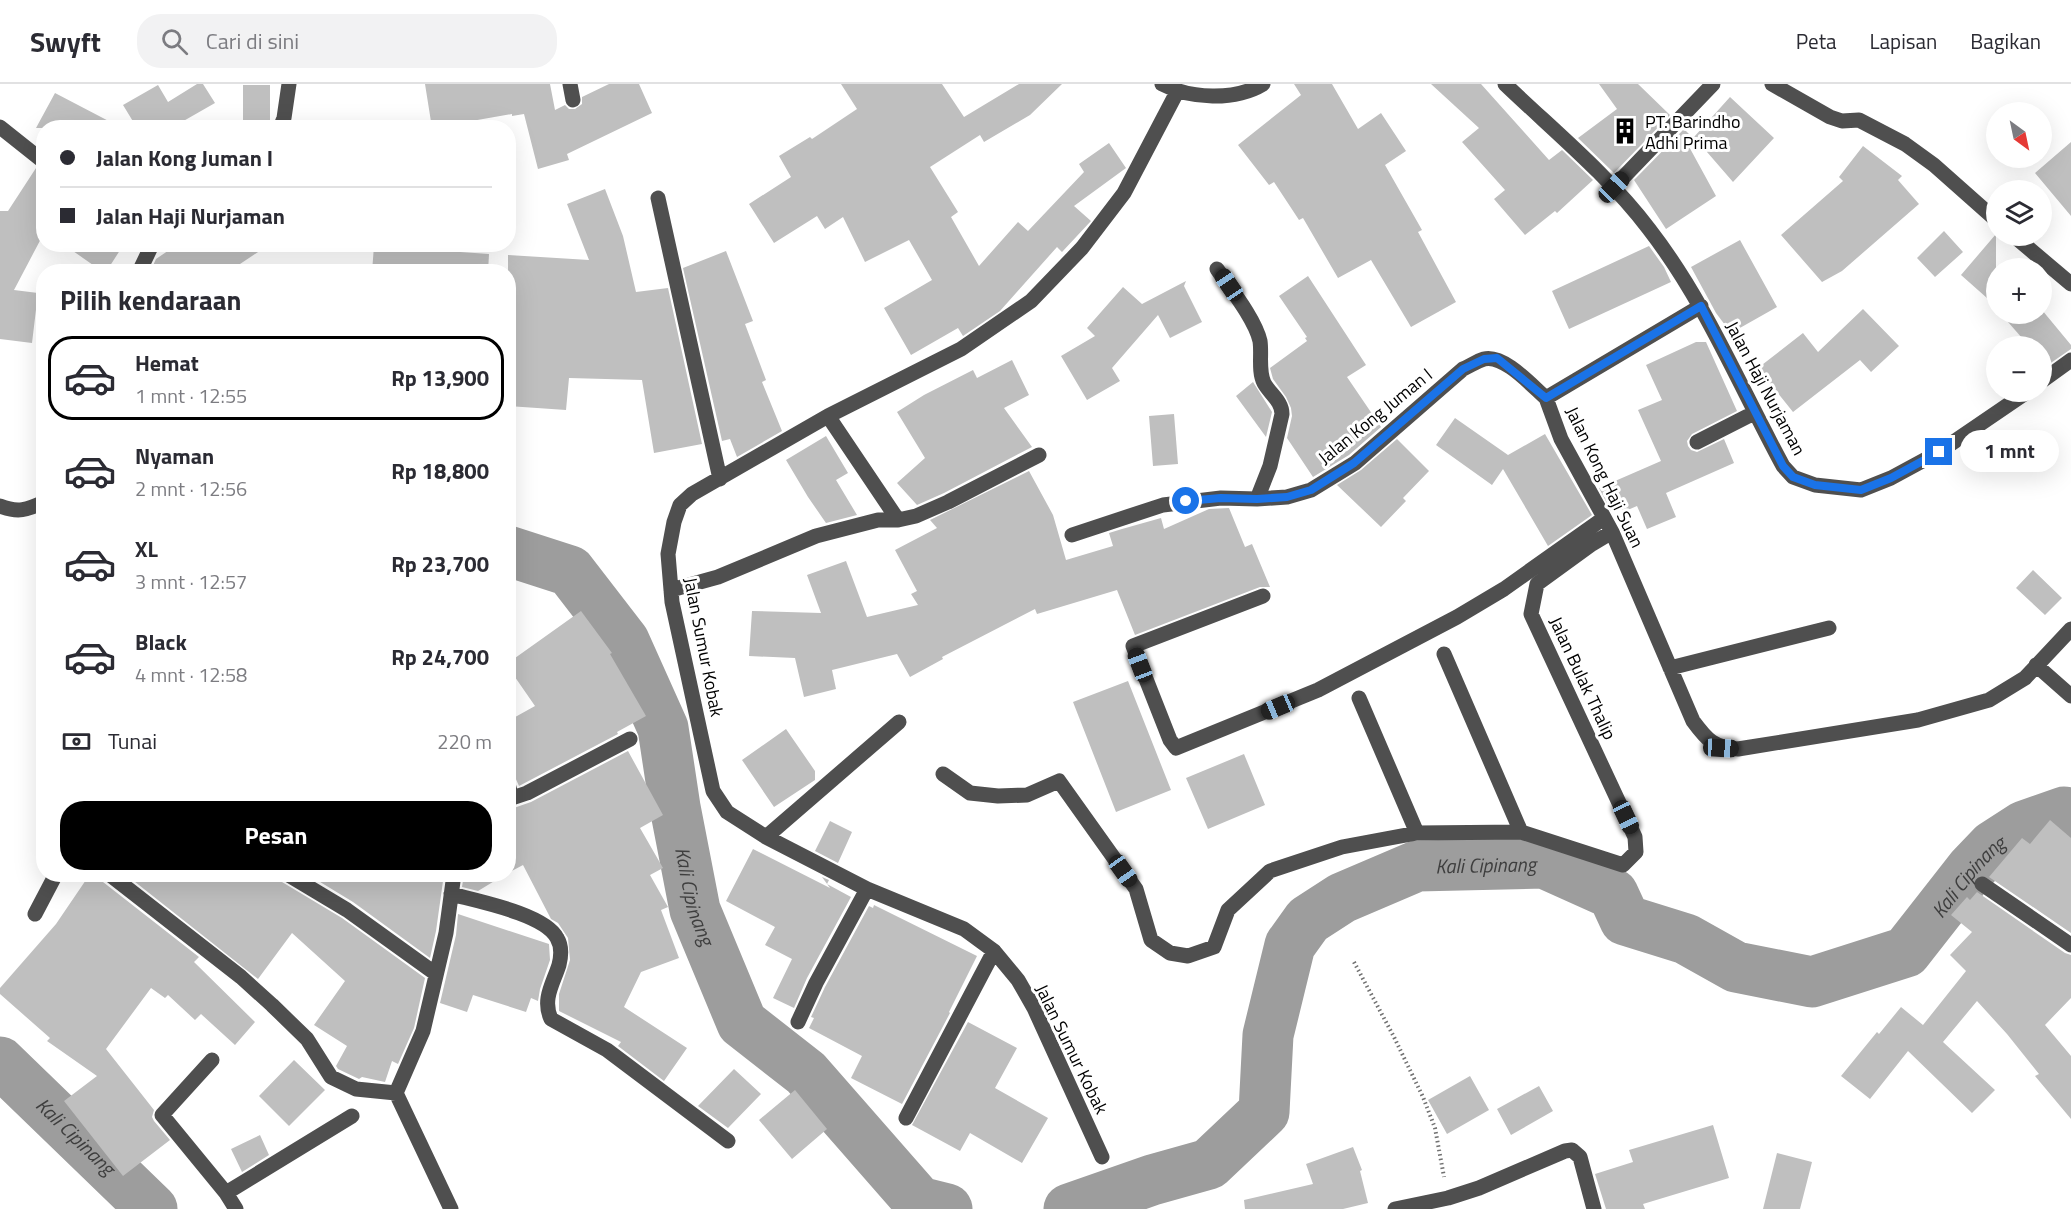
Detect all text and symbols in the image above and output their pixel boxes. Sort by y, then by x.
search box [137,14,557,68]
text: Swyft [30,20,101,63]
text: Cari di sini [206,24,299,58]
icon: search [158,25,191,58]
text: Peta [1796,25,1837,57]
text: Lapisan [1870,25,1937,57]
text: Bagikan [1970,25,2041,57]
north arrow [1986,102,2052,168]
map controls [1986,102,2052,402]
place label: PT. Barindho Adhi Prima [1645,108,1741,156]
building icon: PT. Barindho Adhi Prima [1610,116,1640,146]
text: Jalan Kong Juman I [96,141,273,175]
car [1595,168,1633,206]
button: layers [1986,180,2052,246]
text: Jalan Haji Nurjaman [96,199,285,233]
button: + [1986,258,2052,324]
car [1211,265,1247,305]
text: Pilih kendaraan [60,279,242,320]
street label: Jalan Haji Nurjaman [1719,316,1813,460]
button: − [1986,336,2052,402]
text: Hemat [135,346,199,380]
icon: car [63,351,117,405]
text: Rp 13,900 [391,361,489,395]
street label: Jalan Kong Juman I [1312,361,1438,471]
text: 1 mnt · 12:55 [135,380,247,411]
street label: Jalan Kong Haji Suan [1559,402,1651,552]
callout: 1 mnt [1960,431,2059,473]
text: 1 mnt [1984,435,2035,466]
route end [1925,438,1952,465]
text: Nyaman [135,439,214,473]
icon: car [63,444,117,498]
text: Rp 18,800 [391,454,489,488]
text: 2 mnt · 12:56 [135,473,247,504]
route start [1172,487,1199,514]
text: XL [135,532,158,566]
icon: car [63,537,117,591]
text: Rp 23,700 [391,547,489,581]
text: 3 mnt · 12:57 [135,566,247,597]
street label: Jalan Sumur Kobak [677,575,731,719]
street label: Jalan Bulak Thalip [1543,612,1623,744]
text: Black [135,625,187,659]
icon: car [63,630,117,684]
text: Rp 24,700 [391,640,489,674]
car [1125,645,1155,685]
text: 4 mnt · 12:58 [135,659,247,690]
car [1258,692,1298,722]
text: Tunai [108,724,157,758]
icon: cash [60,725,93,758]
text: 220 m [437,726,492,757]
car [1703,738,1739,758]
car [1610,797,1642,837]
button: Pesan [60,801,492,870]
water label: Kali Cipinang [1923,826,2013,924]
water label: Kali Cipinang [668,844,724,952]
water label: Kali Cipinang [1435,848,1539,881]
car [1105,851,1141,891]
street label: Jalan Sumur Kobak [1029,979,1115,1119]
water label: Kali Cipinang [29,1090,125,1184]

